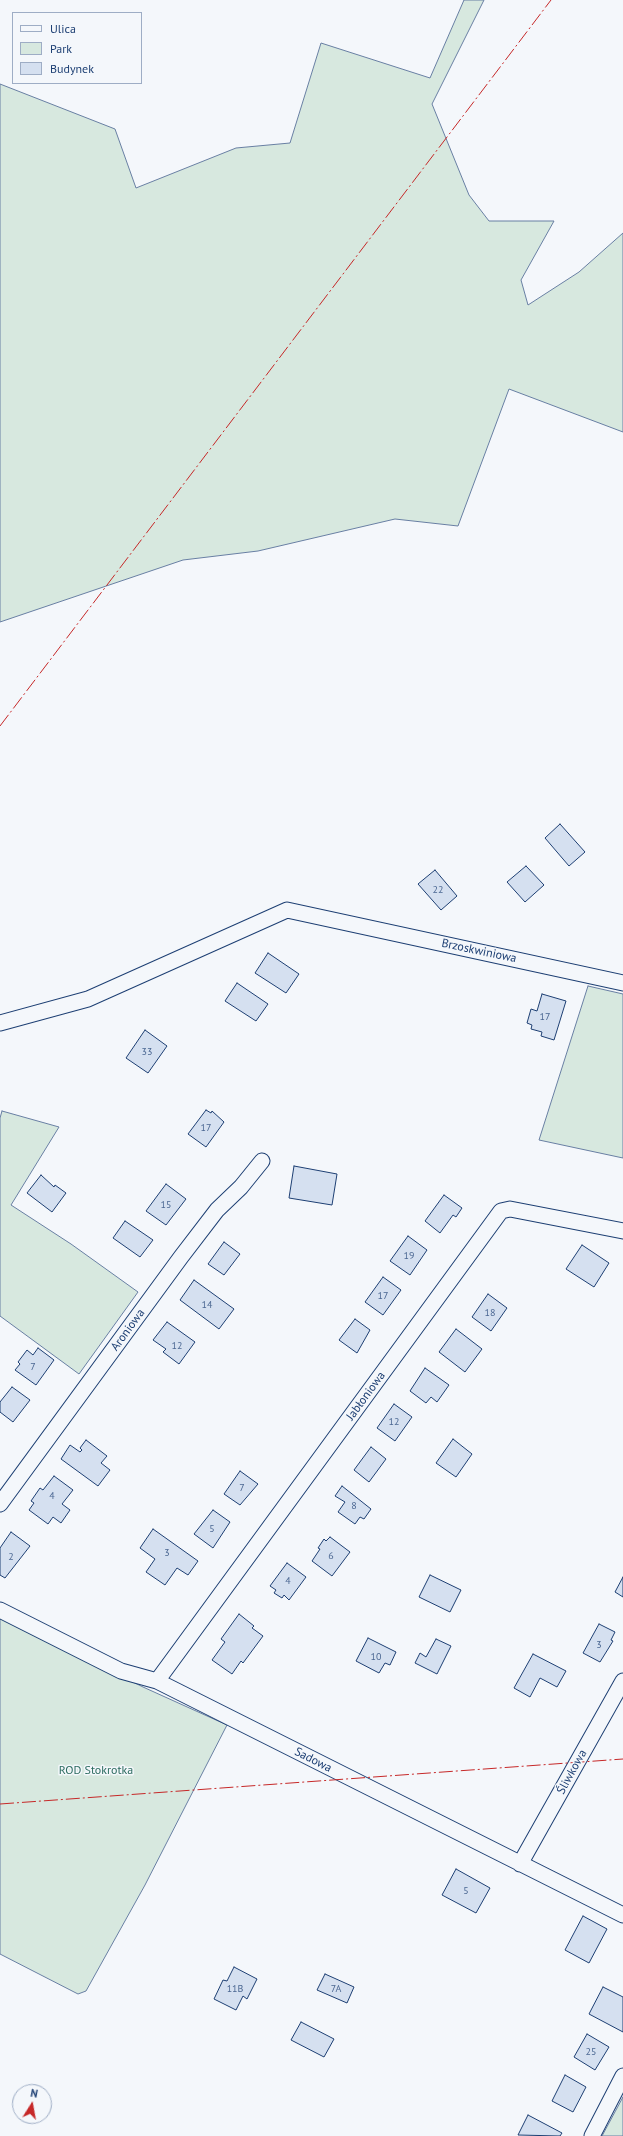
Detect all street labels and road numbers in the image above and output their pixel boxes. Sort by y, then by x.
street label: Brzoskwiniowa [440,936,518,966]
street label: Aroniowa [108,1306,148,1354]
street label: Jabłoniowa [344,1369,388,1423]
street label: Sadowa [292,1745,334,1775]
street label: Śliwkowa [554,1747,590,1797]

